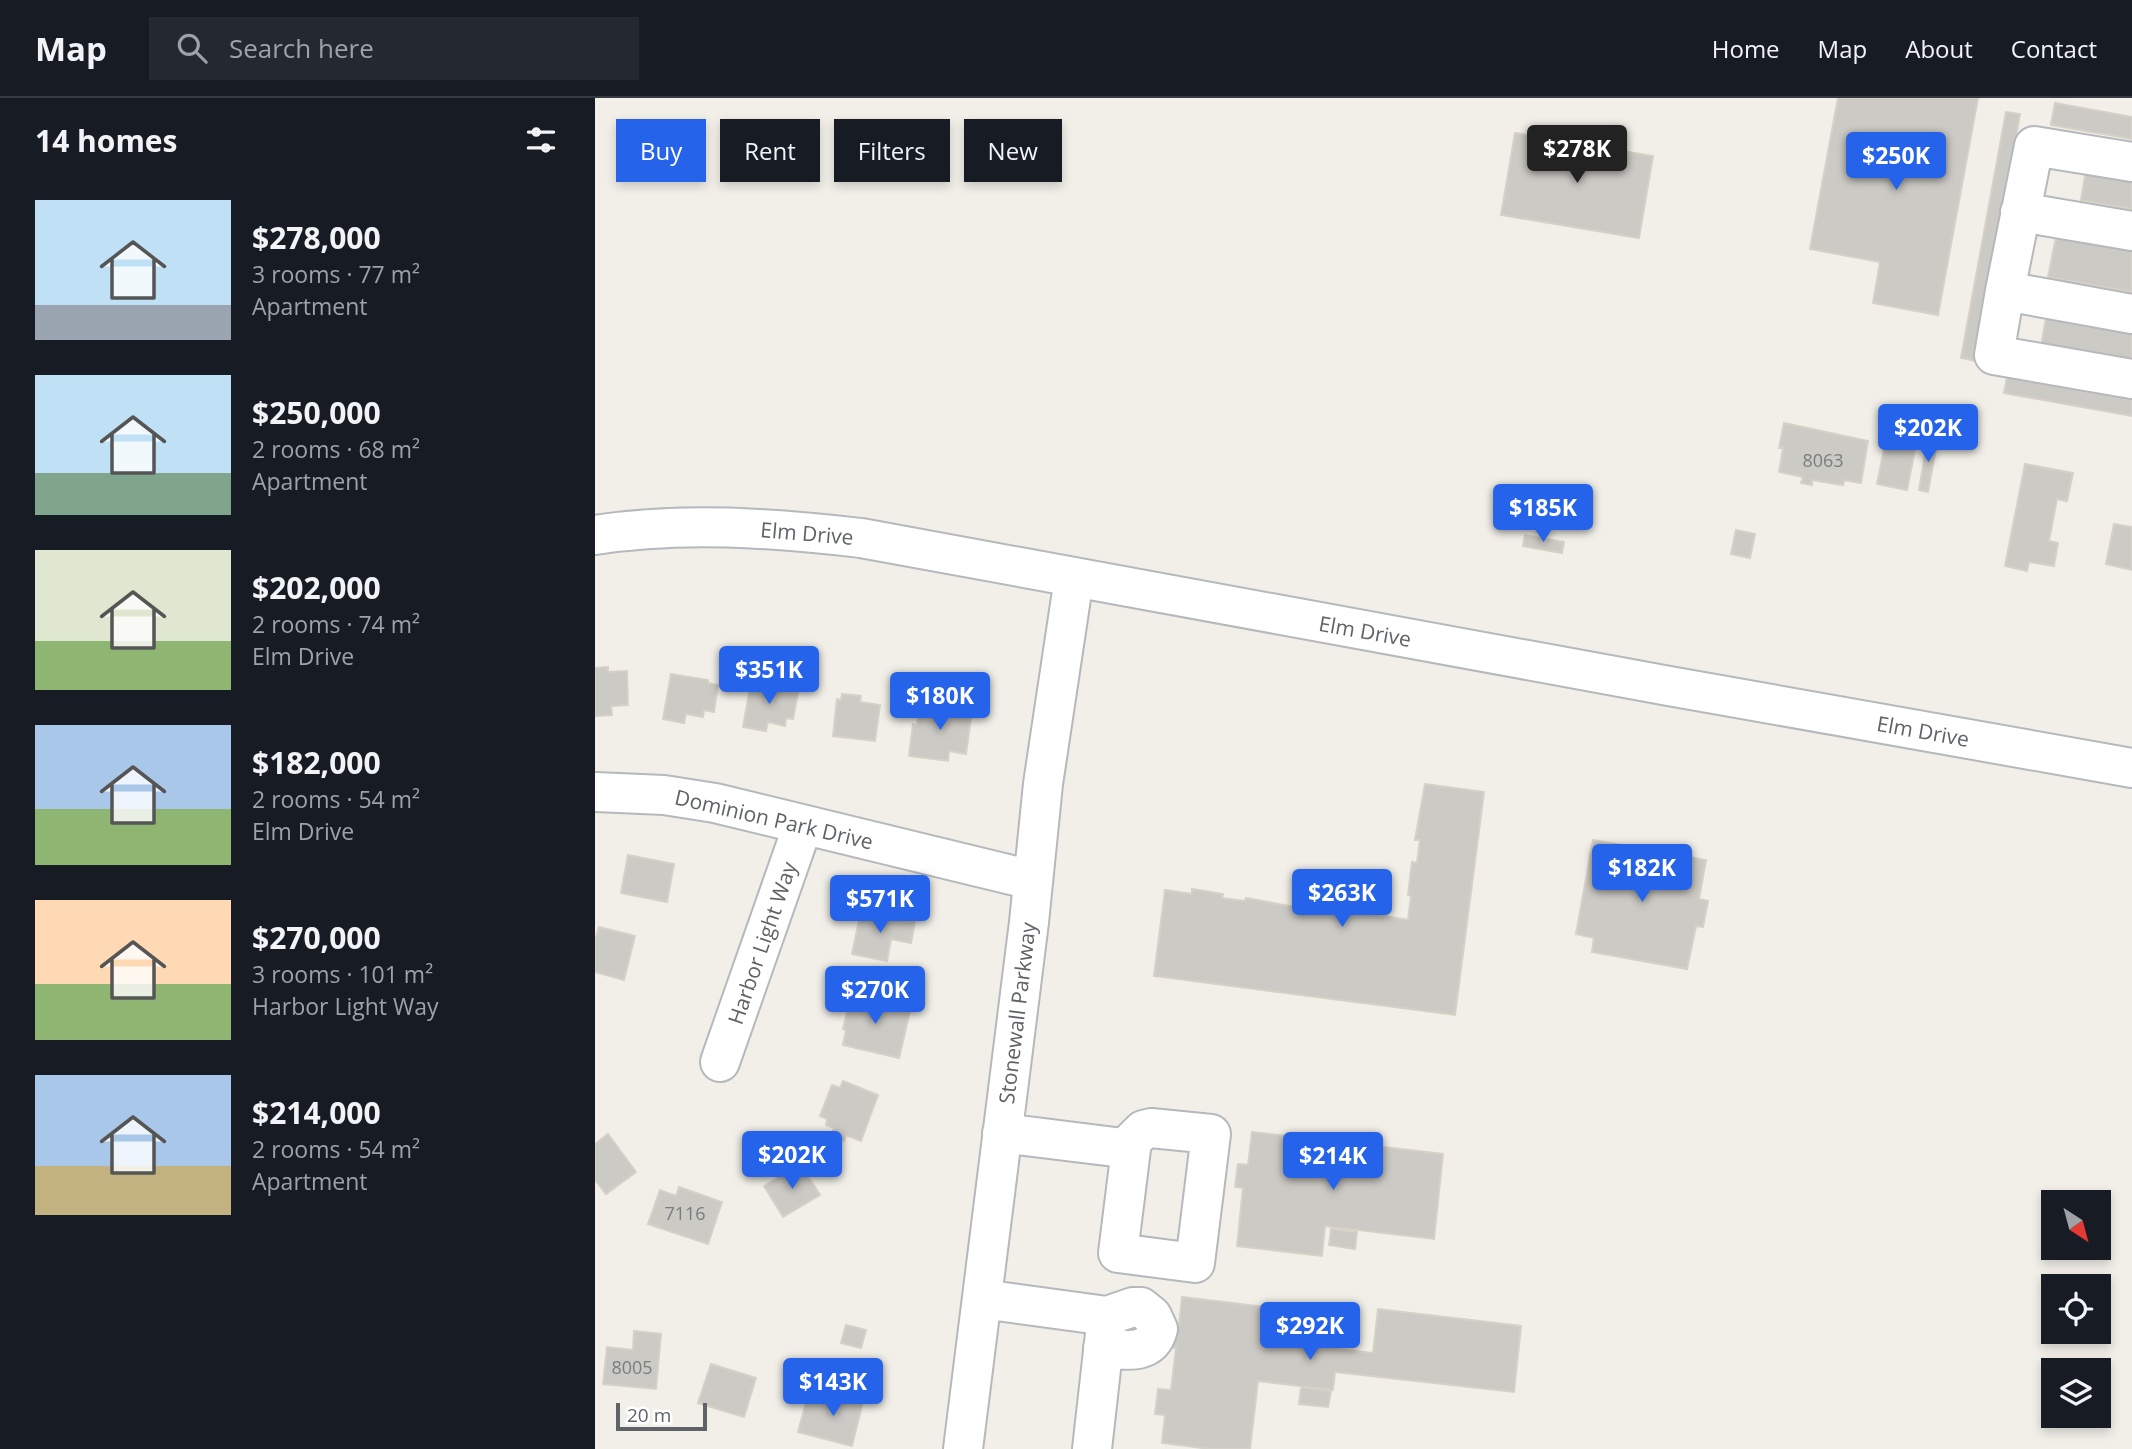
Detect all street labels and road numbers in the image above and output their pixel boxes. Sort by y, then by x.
street label: Elm Drive [759,515,855,551]
street label: Elm Drive [1317,609,1413,653]
street label: Elm Drive [1875,709,1971,753]
street label: Dominion Park Drive [672,783,876,855]
street label: Harbor Light Way [721,857,803,1028]
street label: Stonewall Parkway [992,920,1042,1105]

